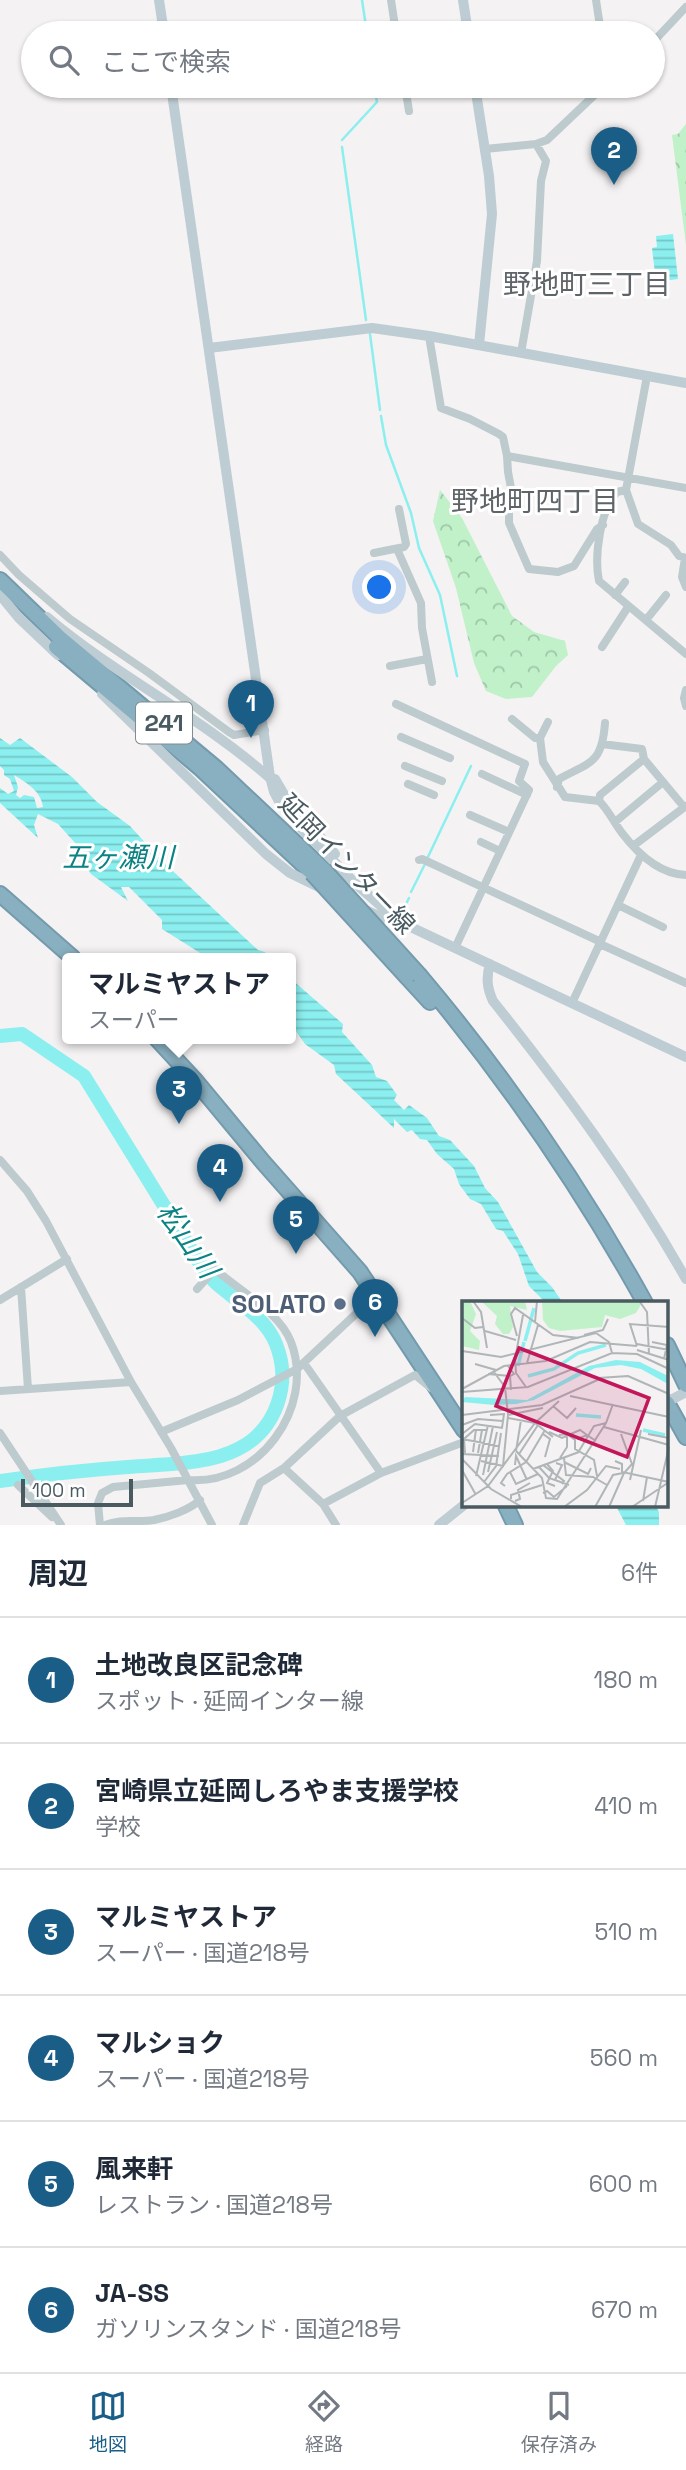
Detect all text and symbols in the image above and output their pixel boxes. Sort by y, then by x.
search box [21,21,665,98]
icon: search [45,41,83,79]
text: ここで検索 [101,45,231,79]
pin: 2 [591,127,637,185]
district label: 野地町三丁目 [503,266,671,302]
district label: 野地町四丁目 [451,483,619,519]
your location [362,570,396,604]
pin: 1 [228,680,274,738]
road number: 241 [136,702,192,744]
street label: 延岡インター線 [272,787,422,941]
water label: 五ヶ瀬川 [62,839,177,875]
popup [62,953,296,1044]
text: マルミヤストア [88,967,270,1001]
text: スーパー [88,1005,180,1035]
pin: 3 [156,1066,202,1124]
pin: 4 [197,1144,243,1202]
water label: 松山川 [149,1195,229,1287]
pin: 5 [273,1196,319,1254]
pin: 6 [352,1279,398,1337]
place label: SOLATO [232,1287,326,1321]
marker: SOLATO [332,1296,348,1312]
inset map [462,1301,668,1507]
scale bar [21,1476,133,1508]
text: 100 m [32,1478,86,1503]
text: 周辺 [28,1554,88,1593]
text: 6件 [621,1558,658,1588]
text: 土地改良区記念碑 [95,1648,303,1682]
text: 1 [46,1665,56,1695]
text: 180 m [594,1665,658,1695]
text: スポット · 延岡インター線 [95,1686,364,1716]
text: 宮崎県立延岡しろやま支援学校 [95,1774,459,1808]
text: 2 [44,1791,58,1821]
text: 410 m [594,1791,658,1821]
text: 学校 [95,1812,141,1842]
text: マルミヤストア [95,1900,277,1934]
text: 3 [44,1917,58,1947]
text: 510 m [595,1917,658,1947]
text: スーパー · 国道218号 [95,1938,310,1968]
text: マルショク [95,2026,225,2060]
text: 4 [44,2043,58,2073]
text: 560 m [590,2043,658,2073]
text: スーパー · 国道218号 [95,2064,310,2094]
text: 風来軒 [95,2152,173,2186]
text: 5 [44,2169,58,2199]
text: 600 m [589,2169,658,2199]
text: レストラン · 国道218号 [95,2190,333,2220]
text: JA-SS [95,2276,169,2310]
text: 6 [44,2295,58,2325]
text: 670 m [591,2295,658,2325]
text: ガソリンスタンド · 国道218号 [95,2314,401,2344]
tab: 地図 [89,2387,127,2457]
tab: 経路 [305,2387,343,2457]
tab: 保存済み [521,2387,597,2457]

